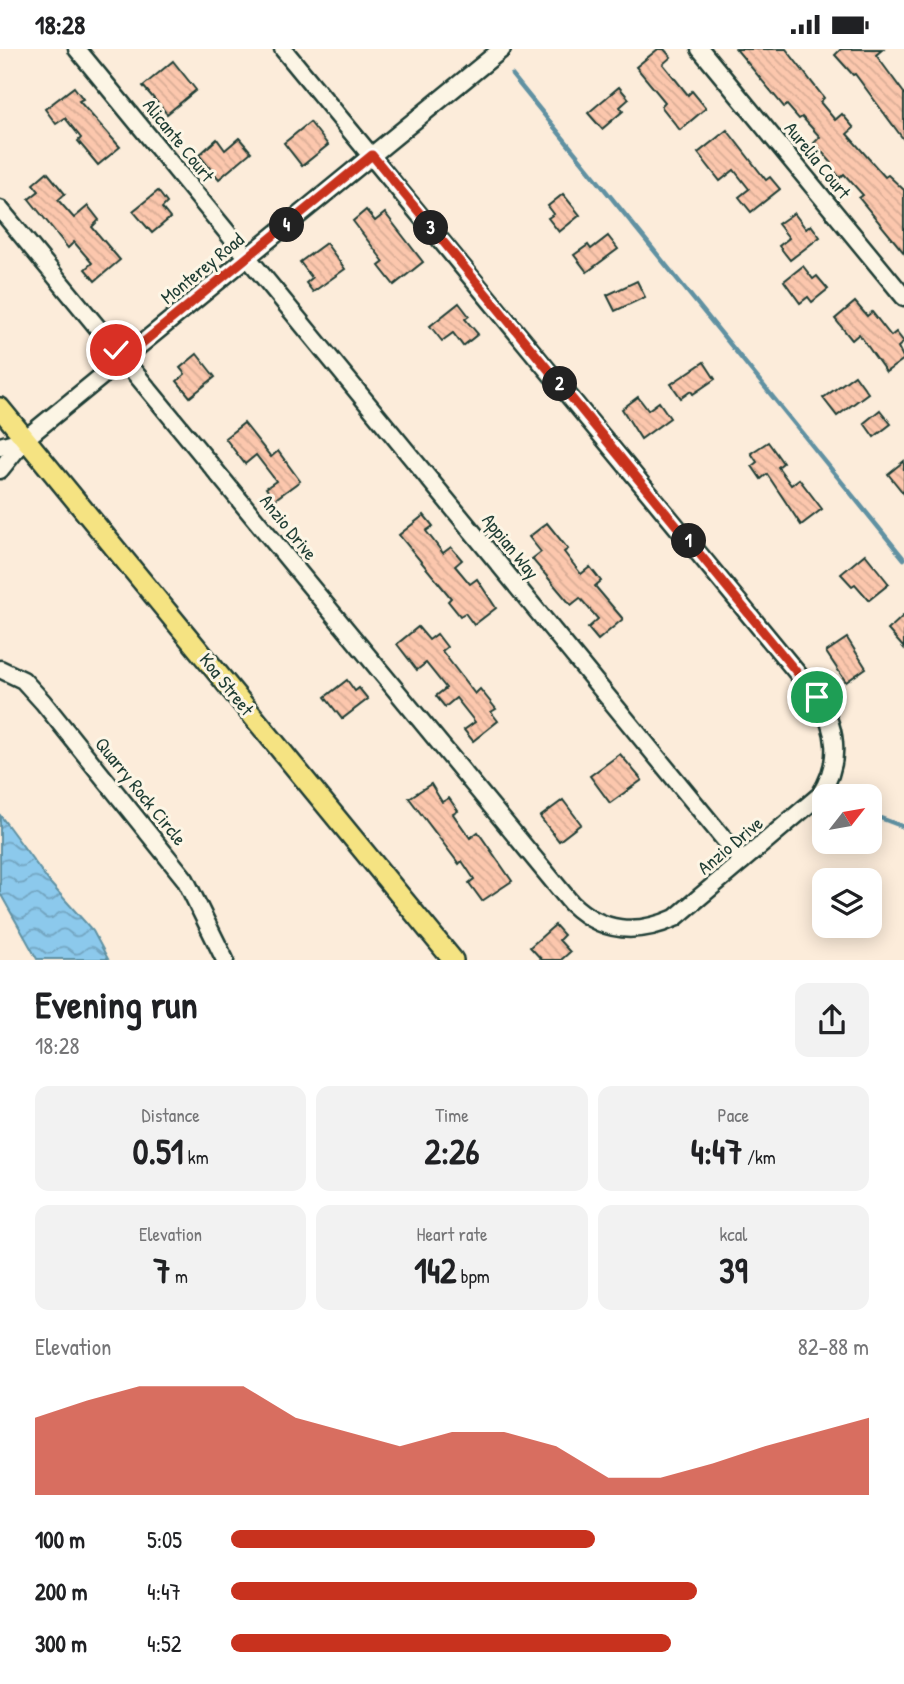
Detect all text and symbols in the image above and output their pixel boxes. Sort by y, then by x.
text: 18:28 [35,7,85,42]
street label: Alicante Court [137,93,221,187]
street label: Aurelia Court [779,116,857,204]
pin: 4 [270,207,304,243]
text: 4 [283,211,290,237]
pin: 3 [414,211,448,245]
text: 3 [426,214,435,240]
street label: Monterey Road [155,226,250,310]
pin [86,320,146,380]
icon: check [97,331,135,369]
pin: 2 [542,367,578,401]
text: 2 [555,370,564,396]
street label: Anzio Drive [254,488,324,566]
street label: Appian Way [477,508,545,584]
pin: 1 [672,524,706,559]
text: 1 [685,527,692,553]
street label: Koa Street [194,647,261,721]
pin [787,667,847,727]
icon: arrive [798,678,836,716]
street label: Quarry Rock Circle [89,731,193,851]
north arrow [812,784,882,854]
map controls [812,784,882,938]
street label: Anzio Drive [692,810,769,880]
button: layers [812,868,882,938]
text: Evening run [35,978,198,1030]
button: share [795,983,869,1057]
text: 18:28 [35,1030,79,1061]
text: Distance [142,1102,200,1128]
text: Time [435,1102,469,1128]
text: Pace [718,1102,749,1128]
text: 0.51 [133,1128,183,1175]
text: 2:26 [425,1128,479,1175]
text: 4:47 [691,1128,743,1175]
text: km [183,1144,209,1170]
text: /km [743,1144,776,1170]
text: Elevation [139,1221,202,1247]
text: Heart rate [417,1221,487,1247]
text: kcal [719,1221,747,1247]
text: 7 [153,1247,171,1294]
text: 142 [414,1247,456,1294]
text: 39 [719,1247,748,1294]
text: m [171,1263,188,1289]
text: bpm [456,1263,490,1289]
text: Elevation [35,1331,111,1362]
text: 82–88 m [798,1331,869,1362]
text: 100 m [35,1524,85,1555]
text: 5:05 [147,1524,182,1555]
text: 200 m [35,1576,87,1607]
text: 4:47 [147,1576,181,1607]
text: 300 m [35,1628,87,1659]
text: 4:52 [147,1628,181,1659]

